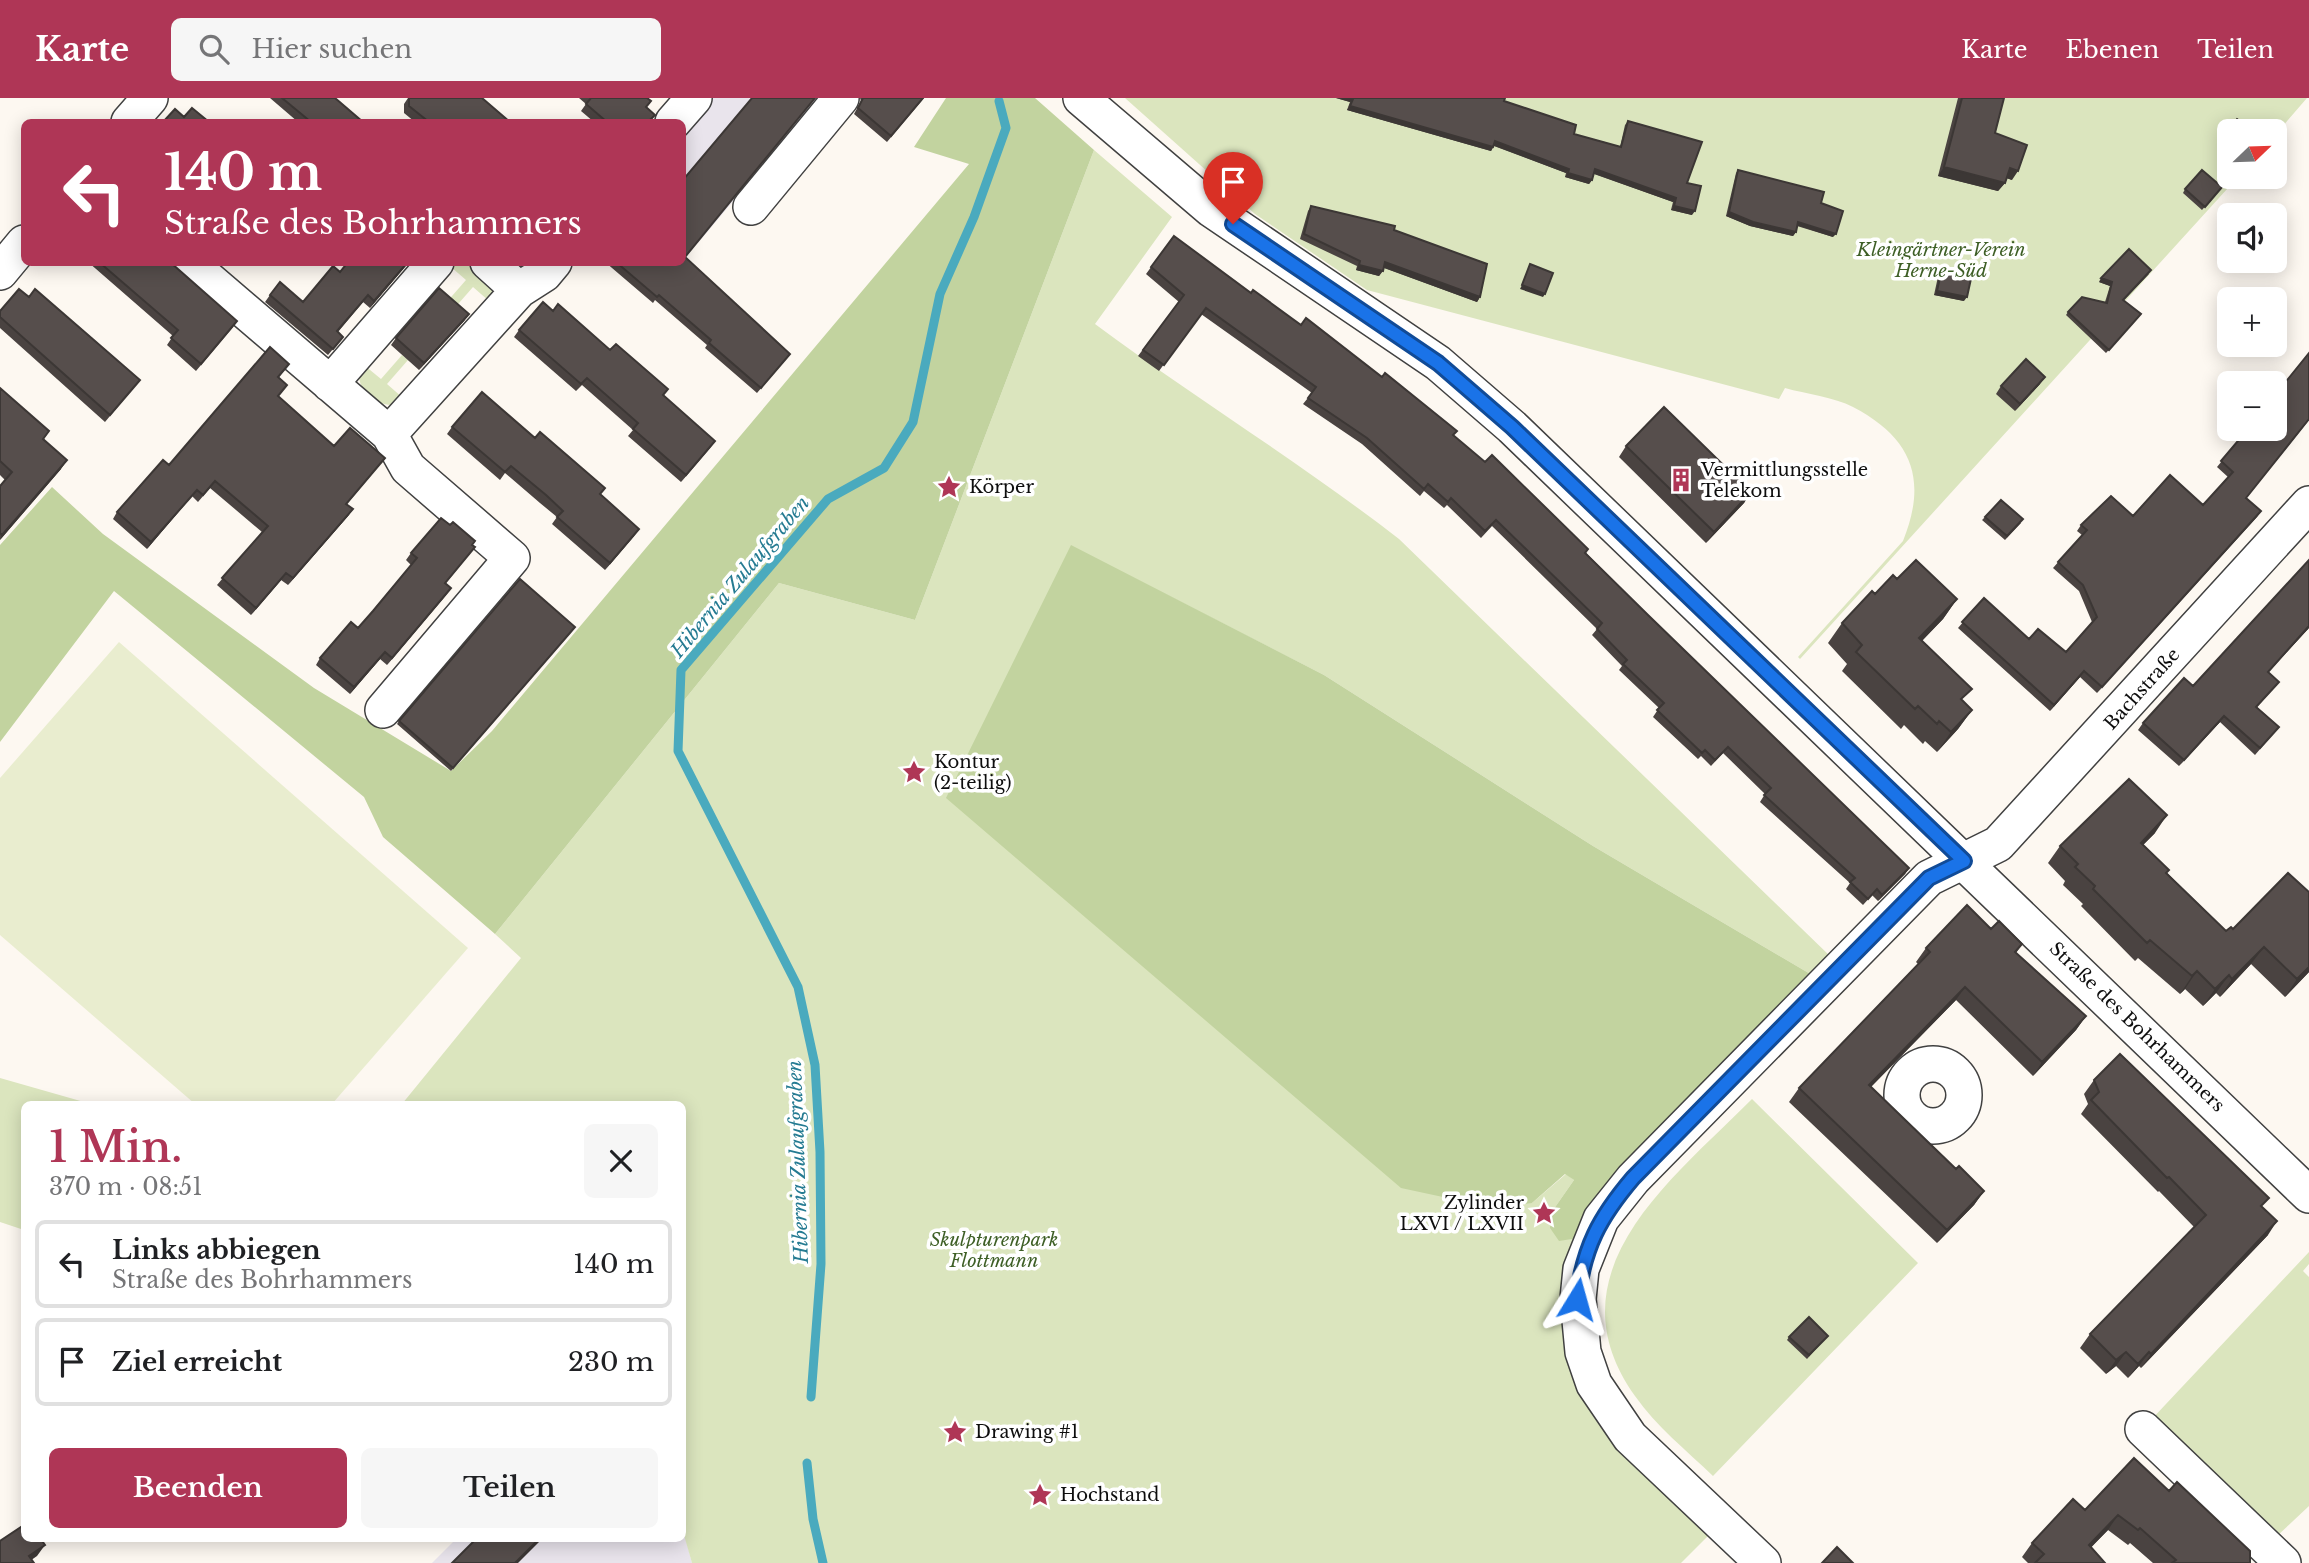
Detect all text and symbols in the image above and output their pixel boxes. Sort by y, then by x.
search box [171,18,661,81]
text: Karte [35,29,129,70]
icon: search [195,30,233,68]
text: Hier suchen [251,33,412,65]
text: Karte [1961,35,2028,64]
text: Ebenen [2066,35,2159,64]
text: Teilen [2197,35,2274,64]
north arrow [2217,119,2287,189]
map controls [2217,119,2287,441]
text: 140 m [164,142,322,203]
icon: left [49,147,140,238]
pin [1203,152,1263,224]
icon: arrive [1214,163,1252,201]
text: Straße des Bohrhammers [164,203,582,243]
button: sound [2217,203,2287,273]
park label: Kleingärtner-Verein Herne-Süd [1856,239,2025,282]
button: + [2217,287,2287,357]
button: − [2217,371,2287,441]
place label: Vermittlungsstelle Telekom [1700,459,1868,502]
building icon: Vermittlungsstelle Telekom [1667,466,1695,494]
place icon: Körper [935,473,963,501]
place label: Körper [969,476,1034,498]
water label: Hibernia Zulaufgraben [665,492,814,663]
street label: Bachstraße [2100,644,2184,734]
place label: Kontur (2-teilig) [934,751,1011,794]
place icon: Kontur (2-teilig) [900,758,928,786]
street label: Straße des Bohrhammers [2045,937,2229,1117]
water label: Hibernia Zulaufgraben [783,1060,813,1265]
text: 1 Min. [49,1121,182,1173]
button: close [584,1124,658,1198]
text: 370 m · 08:51 [49,1173,202,1201]
place label: Zylinder LXVI / LXVII [1400,1192,1524,1235]
place icon: Zylinder LXVI / LXVII [1530,1199,1558,1227]
park label: Skulpturenpark Flottmann [930,1229,1058,1272]
text: Links abbiegen [112,1234,321,1266]
icon: left [53,1245,91,1283]
text: 140 m [573,1248,654,1280]
position arrow [1540,1262,1614,1336]
text: Straße des Bohrhammers [112,1266,412,1294]
icon: arrive [53,1343,91,1381]
text: Ziel erreicht [112,1346,282,1378]
text: 230 m [568,1346,654,1378]
place icon: Drawing #1 [941,1418,969,1446]
place label: Drawing #1 [975,1421,1079,1443]
button: Beenden [49,1448,347,1528]
button: Teilen [361,1448,658,1528]
place icon: Hochstand [1026,1481,1054,1509]
place label: Hochstand [1060,1484,1159,1506]

